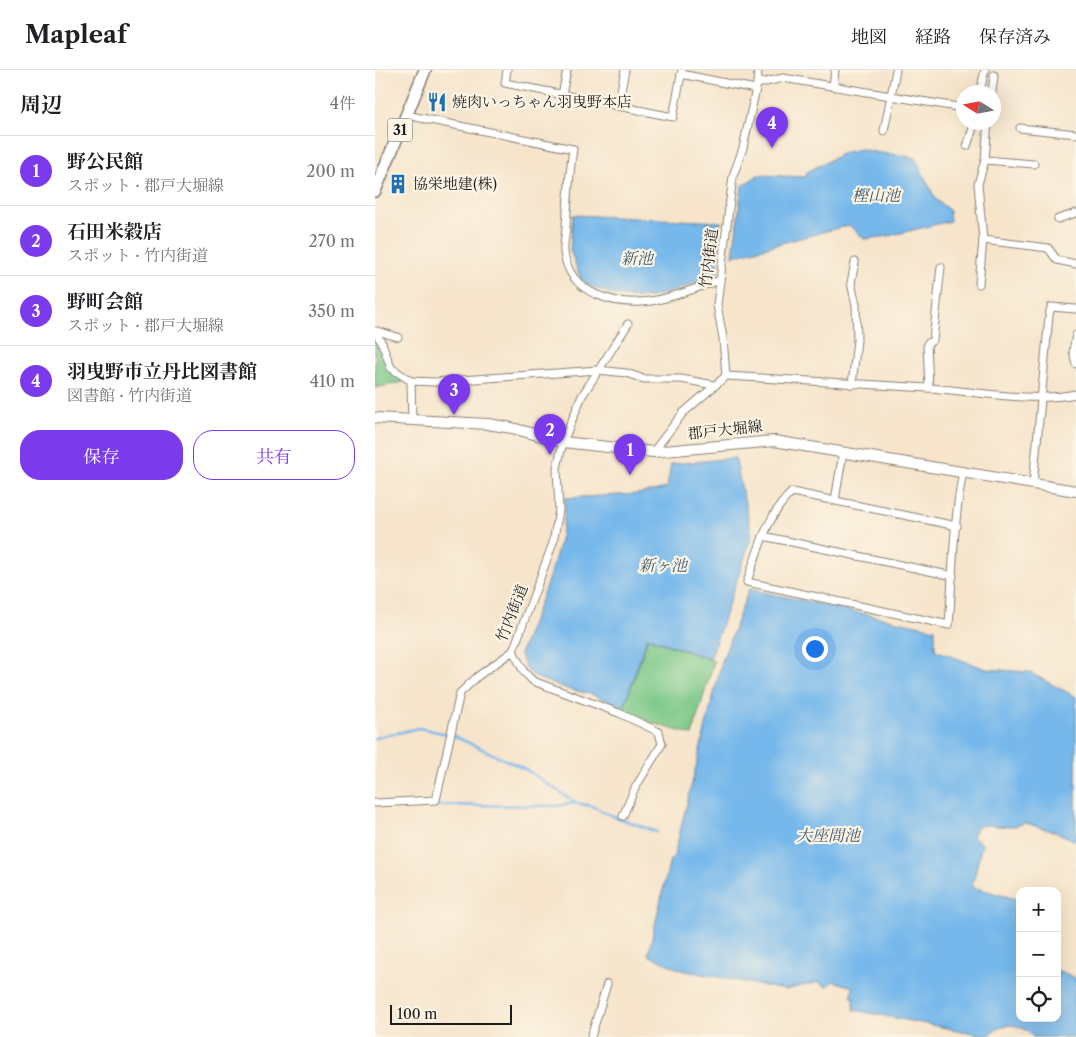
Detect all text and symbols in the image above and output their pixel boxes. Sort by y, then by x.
text: Mapleaf [25,20,127,49]
text: 地図 [851,26,887,48]
text: 経路 [915,26,951,48]
text: 保存済み [979,26,1051,48]
north arrow [956,85,1001,130]
restaurant icon: 焼肉いっちゃん羽曳野本店 [426,91,448,113]
text: 周辺 [20,92,62,117]
place label: 焼肉いっちゃん羽曳野本店 [452,92,632,111]
text: 4件 [330,93,355,113]
pin: 4 [756,107,788,148]
road number: 31 [387,118,413,142]
text: 野公民館 [67,150,143,173]
text: 1 [32,161,40,181]
text: 200 m [306,161,355,181]
building icon: 協栄地建(株) [387,173,409,195]
place label: 協栄地建(株) [413,174,497,193]
text: スポット · 郡戸大堀線 [67,175,224,195]
water label: 樫山池 [852,185,902,205]
text: 石田米穀店 [67,220,162,243]
street label: 竹内街道 [695,227,722,289]
text: 2 [31,231,41,251]
text: 270 m [309,231,355,251]
text: スポット · 竹内街道 [67,245,208,265]
water label: 新池 [621,248,655,268]
text: 野町会館 [67,290,143,313]
text: 3 [31,301,41,321]
text: 350 m [308,301,355,321]
text: スポット · 郡戸大堀線 [67,315,224,335]
text: 羽曳野市立丹比図書館 [67,360,257,383]
text: 4 [31,371,41,391]
text: 410 m [310,371,355,391]
pin: 3 [438,374,470,415]
text: 図書館 · 竹内街道 [67,385,192,405]
pin: 2 [534,414,566,455]
street label: 郡戸大堀線 [687,416,763,443]
button: 保存 [20,430,183,480]
button: 共有 [193,430,355,480]
pin: 1 [614,434,646,475]
water label: 新ヶ池 [639,555,689,575]
street label: 竹内街道 [491,581,532,644]
your location [802,636,828,662]
water label: 大座間池 [796,825,862,845]
map controls [1016,887,1061,1022]
button: + [1016,887,1061,932]
button: − [1016,932,1061,977]
button: locate [1016,977,1061,1022]
scale bar [390,1002,513,1025]
text: 100 m [397,1005,437,1023]

